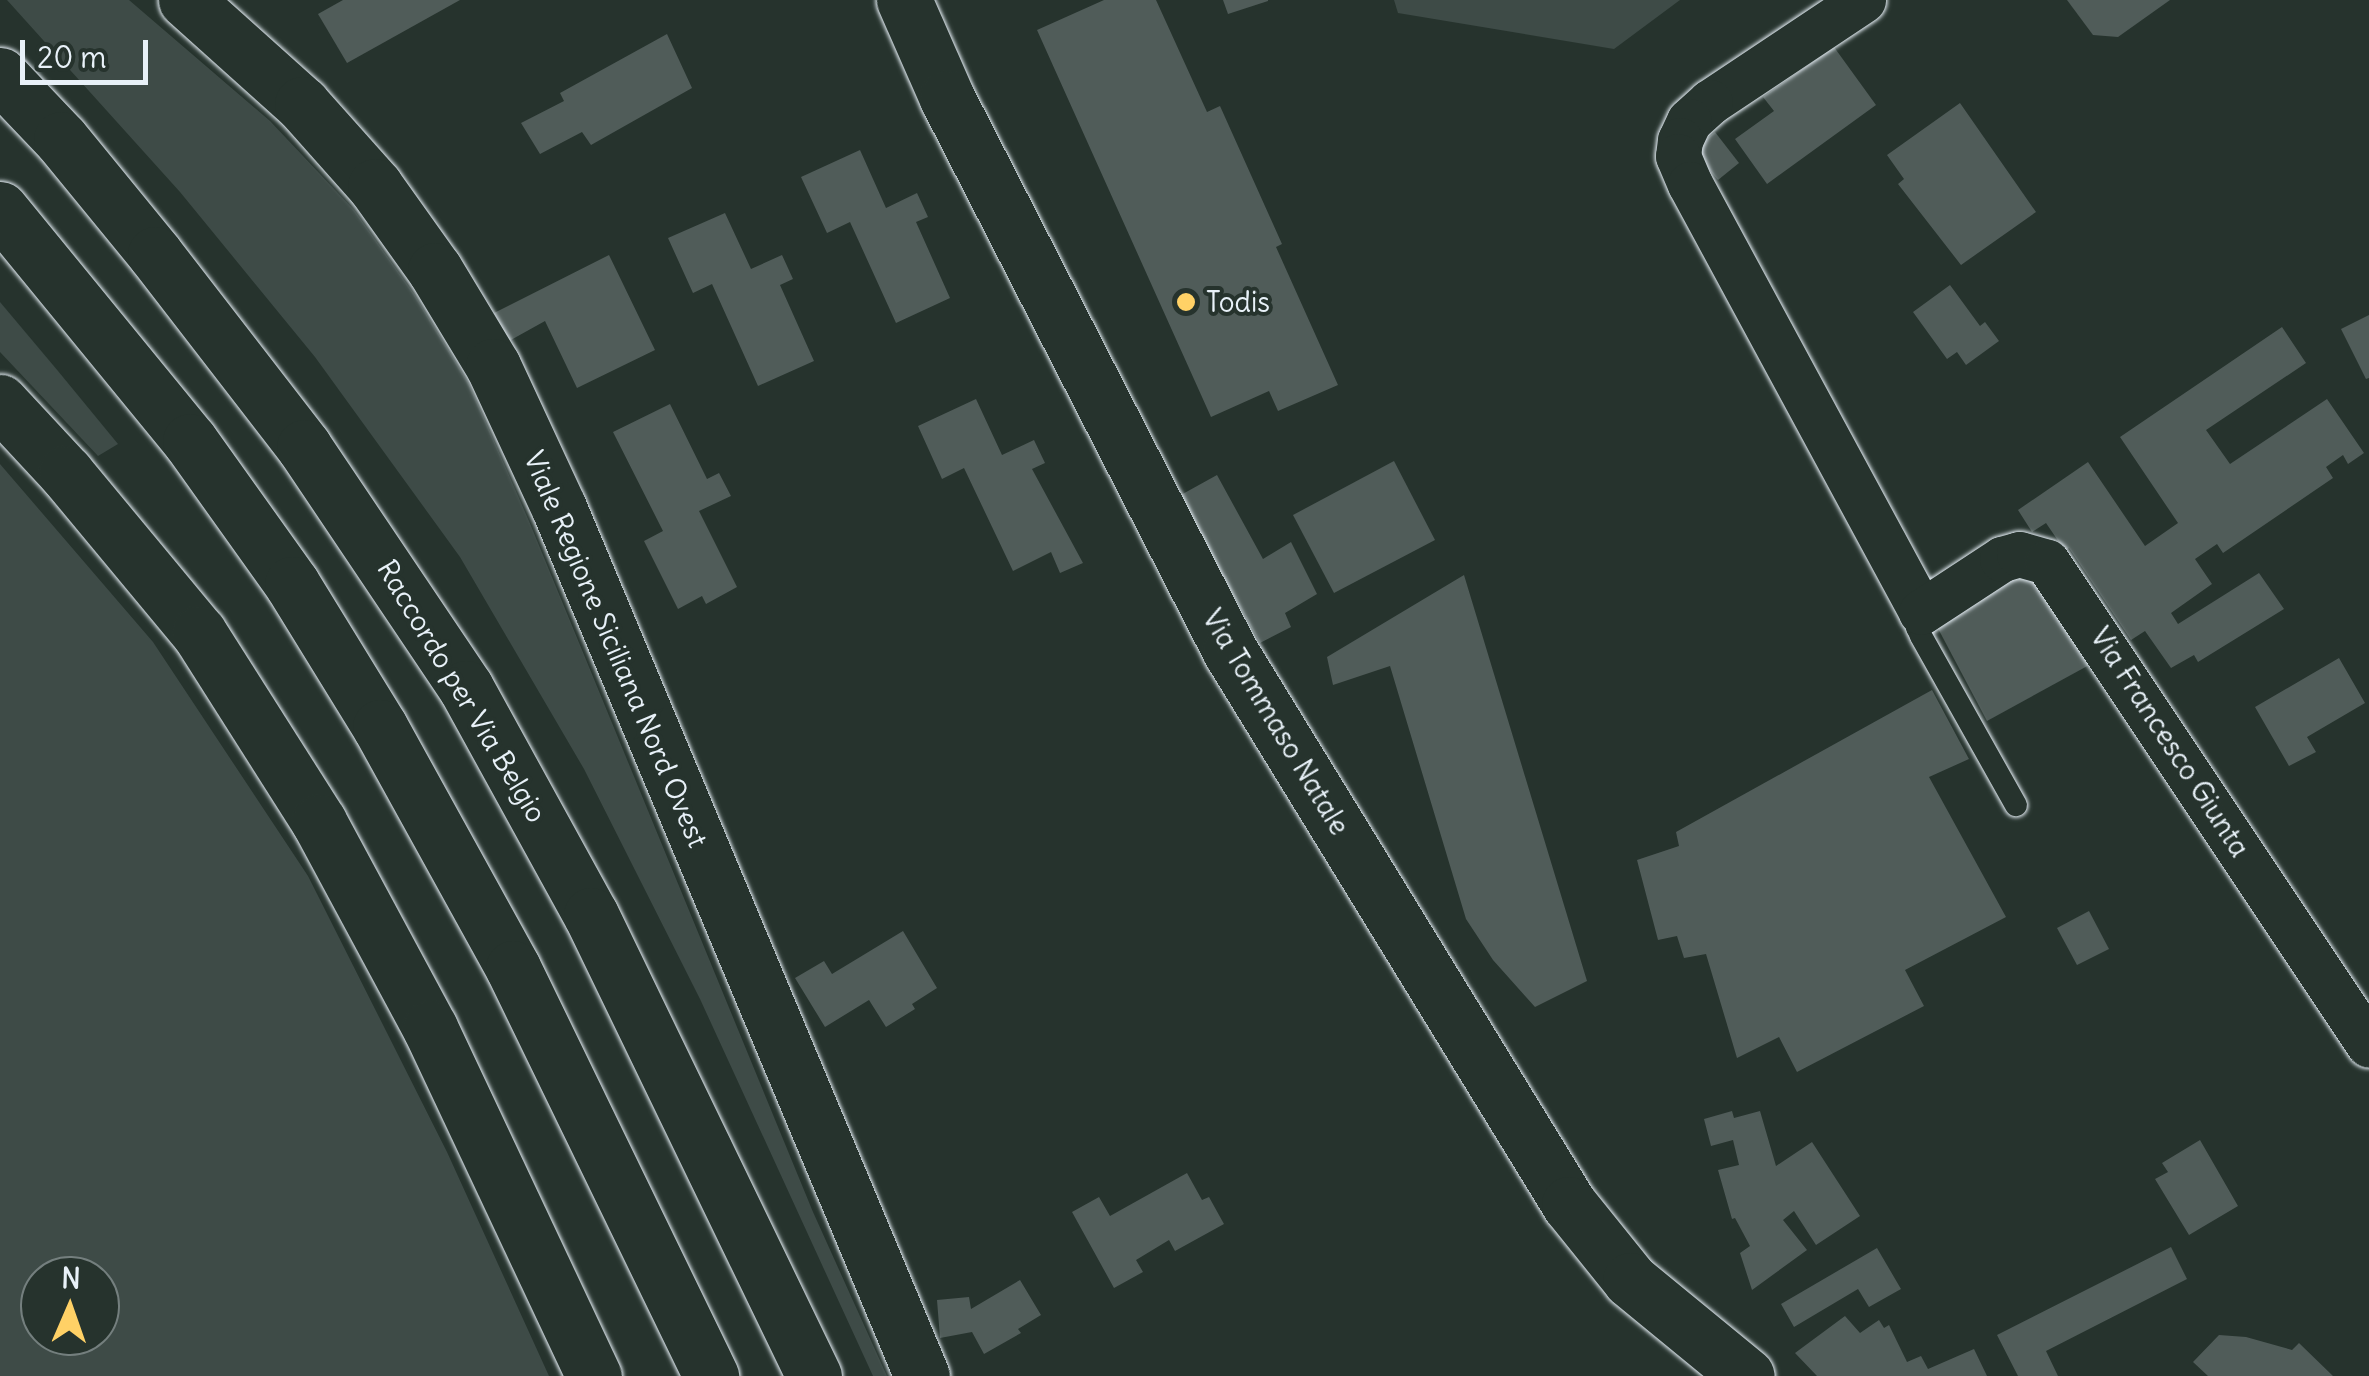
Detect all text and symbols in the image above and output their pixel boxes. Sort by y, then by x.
scale bar [25,20,152,82]
text: 20 m [37,38,107,76]
place label: Todis [1206,285,1270,319]
marker: Todis [1175,291,1197,313]
street label: Viale Regione Siciliana Nord Ovest [517,446,715,852]
street label: Raccordo per Via Belgio [370,554,554,828]
street label: Via Tommaso Natale [1195,603,1357,841]
street label: Via Francesco Giunta [2083,621,2257,863]
north arrow [20,1256,120,1356]
text: N [61,1260,81,1296]

